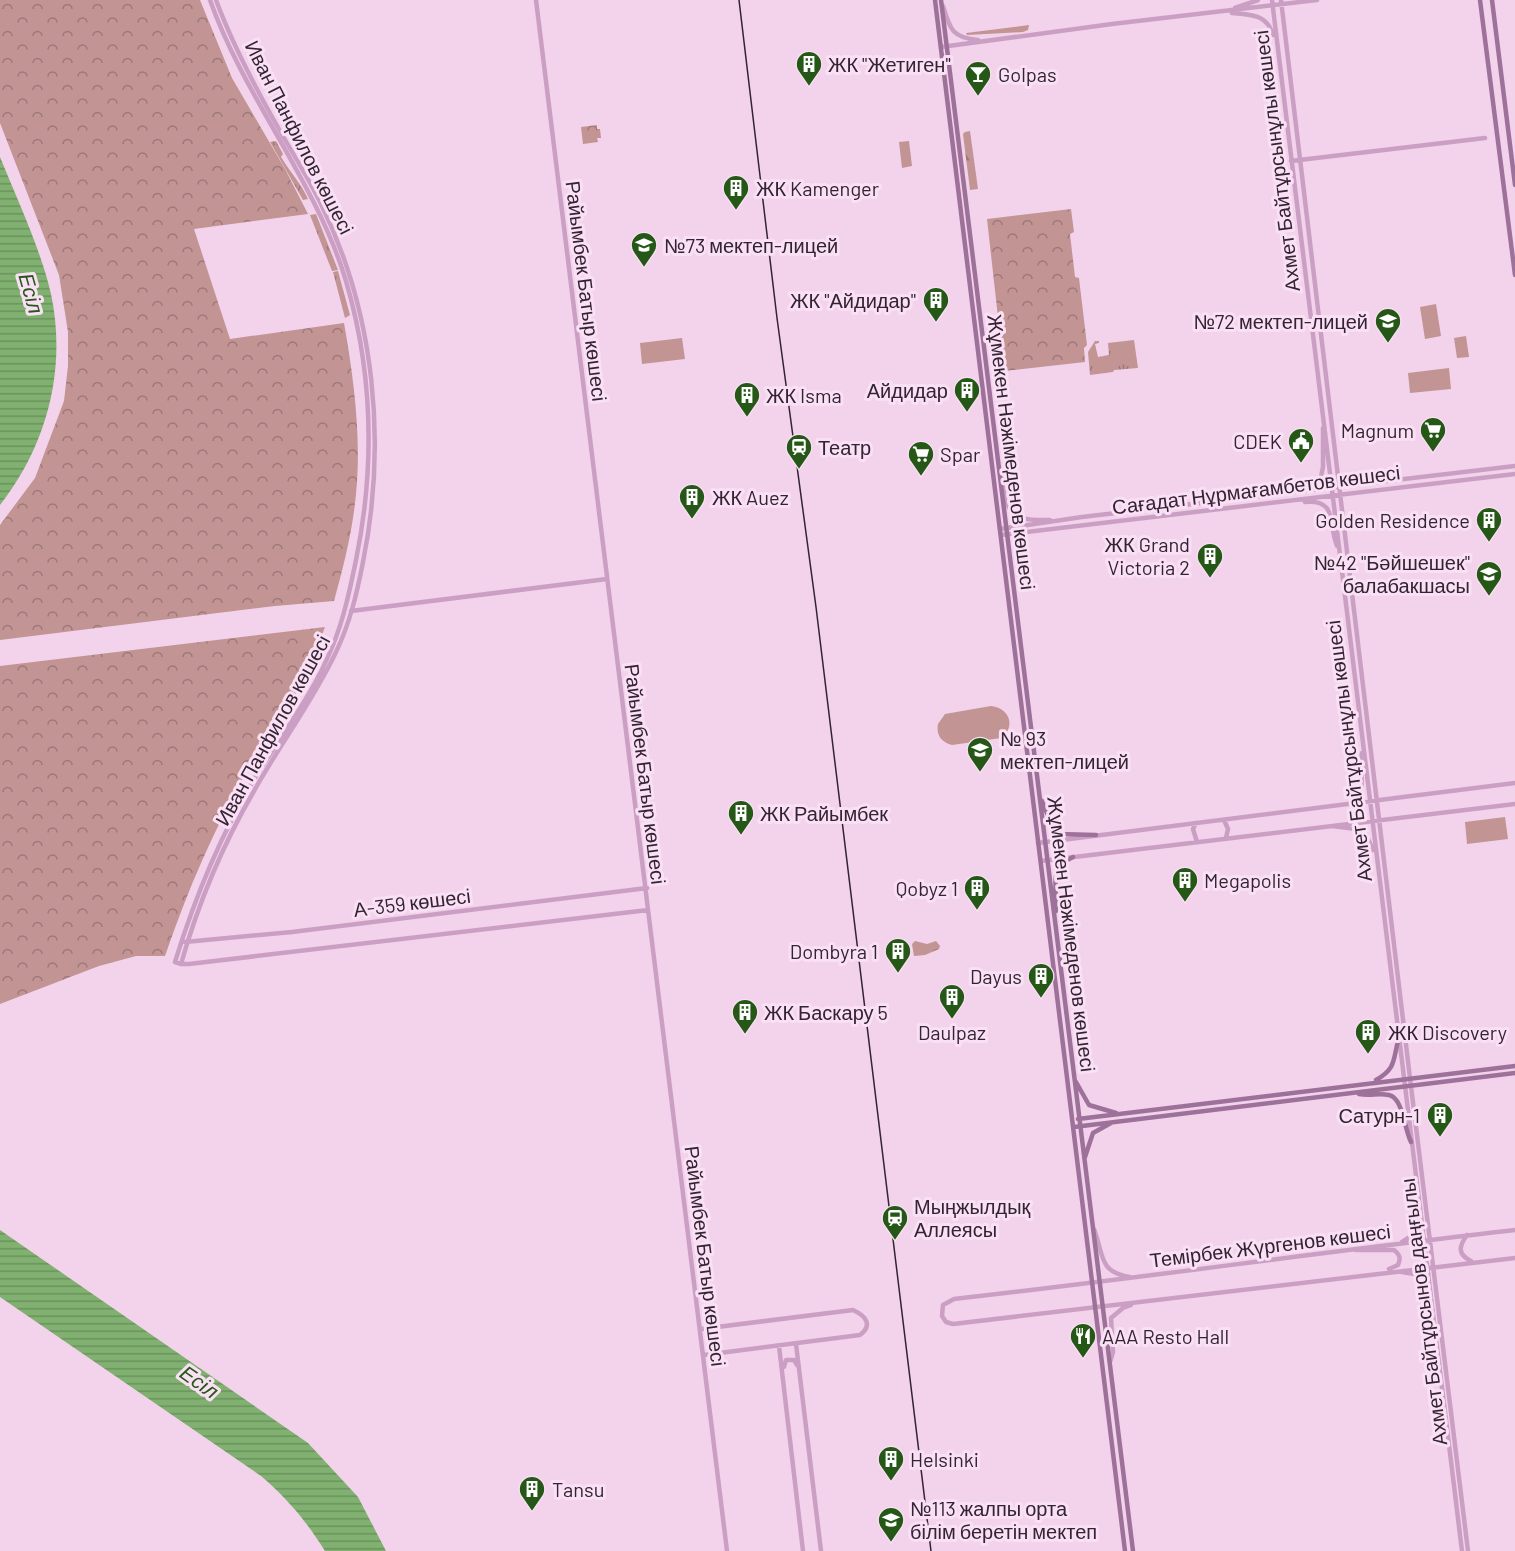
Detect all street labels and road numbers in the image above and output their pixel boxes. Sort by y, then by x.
street label: Ахмет Байтұрсынұлы көшесі [1248,29,1304,293]
street label: Иван Панфилов көшесі [241,36,359,238]
street label: Райымбек Батыр көшесі [562,179,612,403]
street label: Жұмекен Нәжімеденов көшесі [983,313,1041,591]
street label: Сағадат Нұрмағамбетов көшесі [1111,459,1401,519]
street label: Ахмет Байтұрсынұлы көшесі [1320,619,1376,883]
street label: Иван Панфилов көшесі [210,630,334,830]
street label: Райымбек Батыр көшесі [621,662,671,886]
street label: Жұмекен Нәжімеденов көшесі [1043,795,1101,1073]
street label: А-359 көшесі [352,883,472,921]
street label: Райымбек Батыр көшесі [681,1144,731,1368]
street label: Ахмет Байтұрсынов даңғылы [1395,1177,1451,1447]
street label: Темірбек Жүргенов көшесі [1148,1218,1392,1272]

